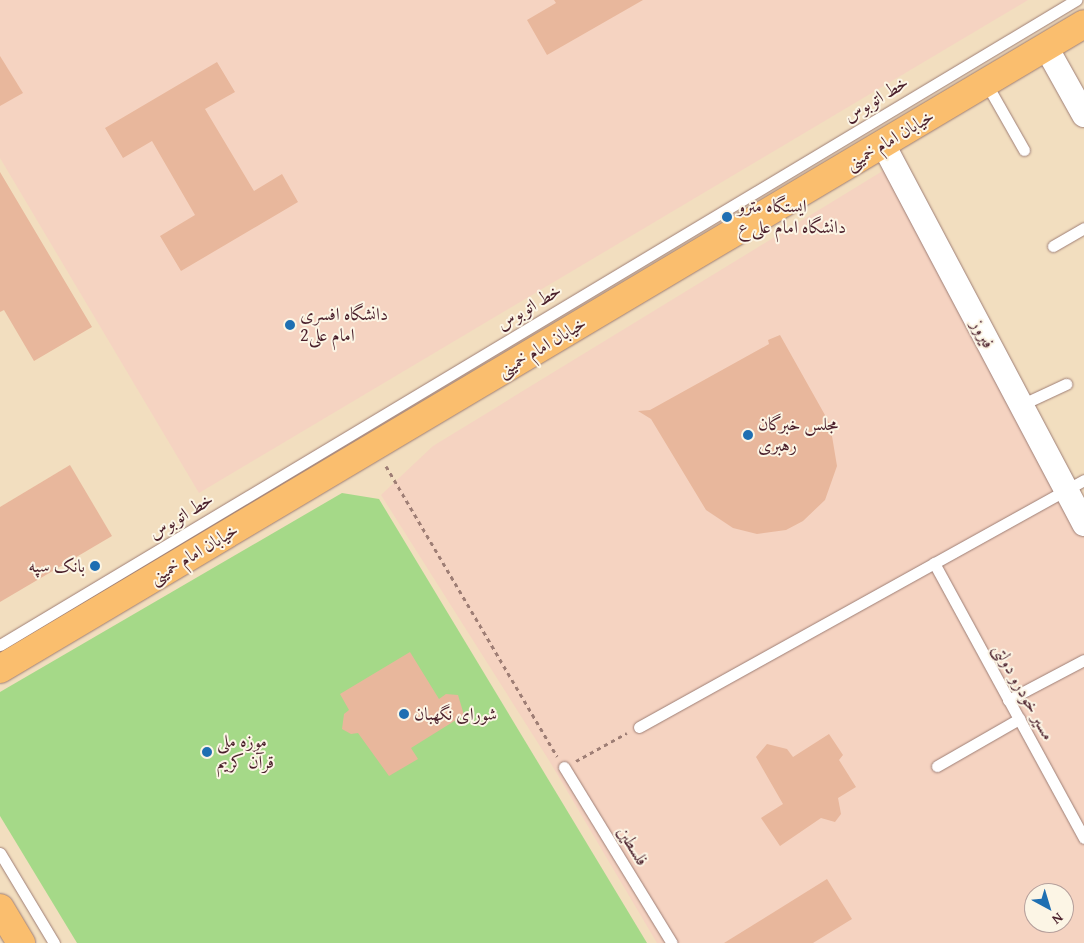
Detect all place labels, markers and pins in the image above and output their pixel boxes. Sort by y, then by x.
place label: ایستگاه مترو دانشگاه امام علی ع [738,196,846,238]
marker: ایستگاه مترو دانشگاه امام علی ع [720,210,734,224]
place label: دانشگاه افسری امام علی2 [300,304,388,346]
marker: دانشگاه افسری امام علی2 [284,319,296,331]
place label: مجلس خبرگان رهبری [758,414,838,456]
marker: مجلس خبرگان رهبری [742,429,754,441]
place label: بانک سپه [28,555,85,577]
marker: بانک سپه [89,560,101,572]
place label: شورای نگهبان [414,703,497,725]
marker: شورای نگهبان [398,708,410,720]
place label: موزه ملی قرآن کریم [217,731,274,774]
marker: موزه ملی قرآن کریم [201,746,213,758]

